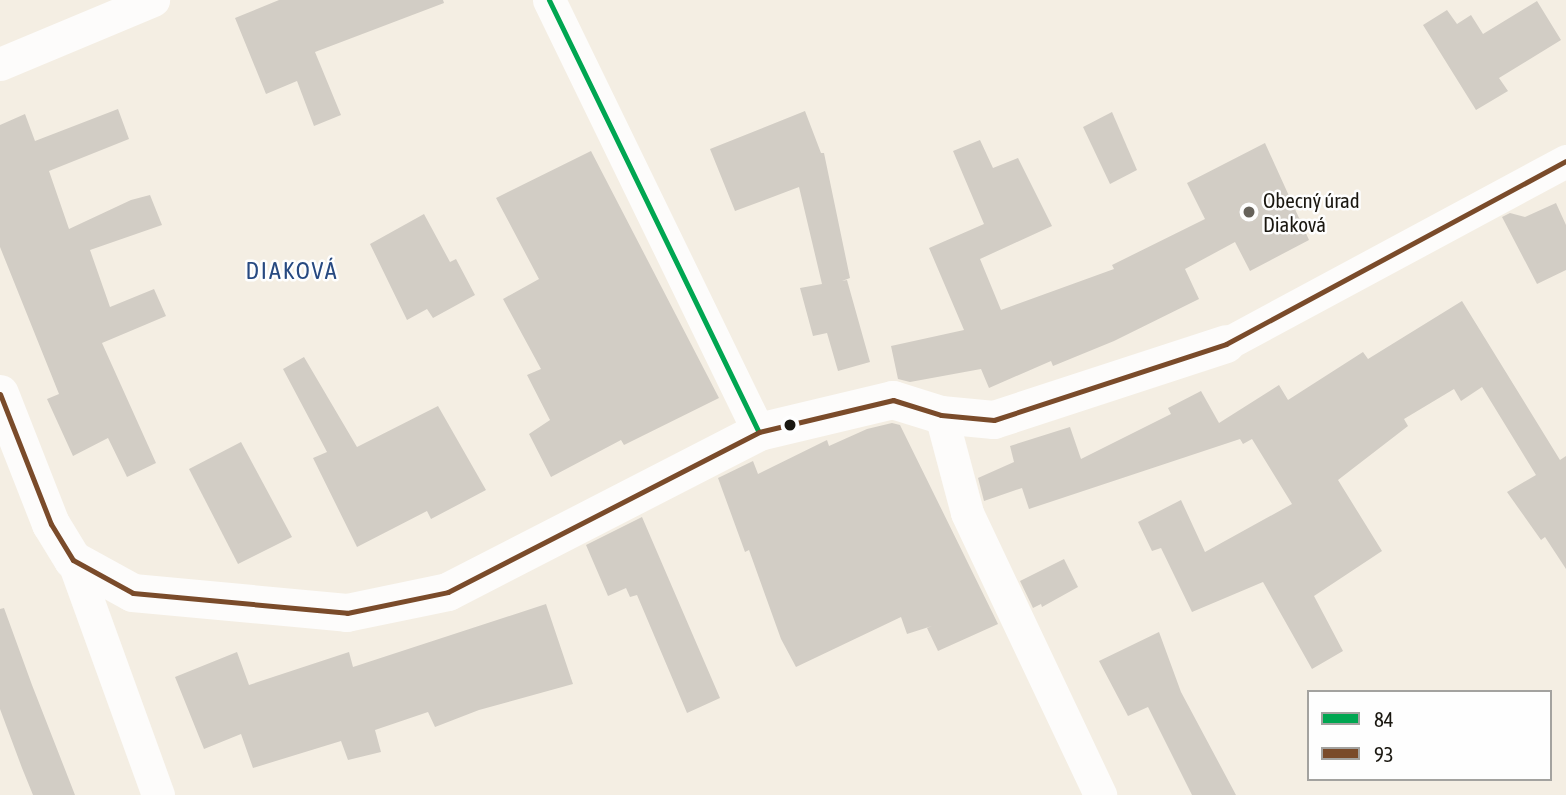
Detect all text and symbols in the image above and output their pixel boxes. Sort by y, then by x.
place label: Obecný úrad Diaková [1263,187,1360,237]
marker: Obecný úrad Diaková [1241,204,1257,220]
district label: DIAKOVÁ [246,257,338,285]
unlabelled marker [783,418,797,432]
legend [1307,690,1552,781]
text: 84 [1374,707,1394,731]
text: 93 [1374,742,1394,766]

